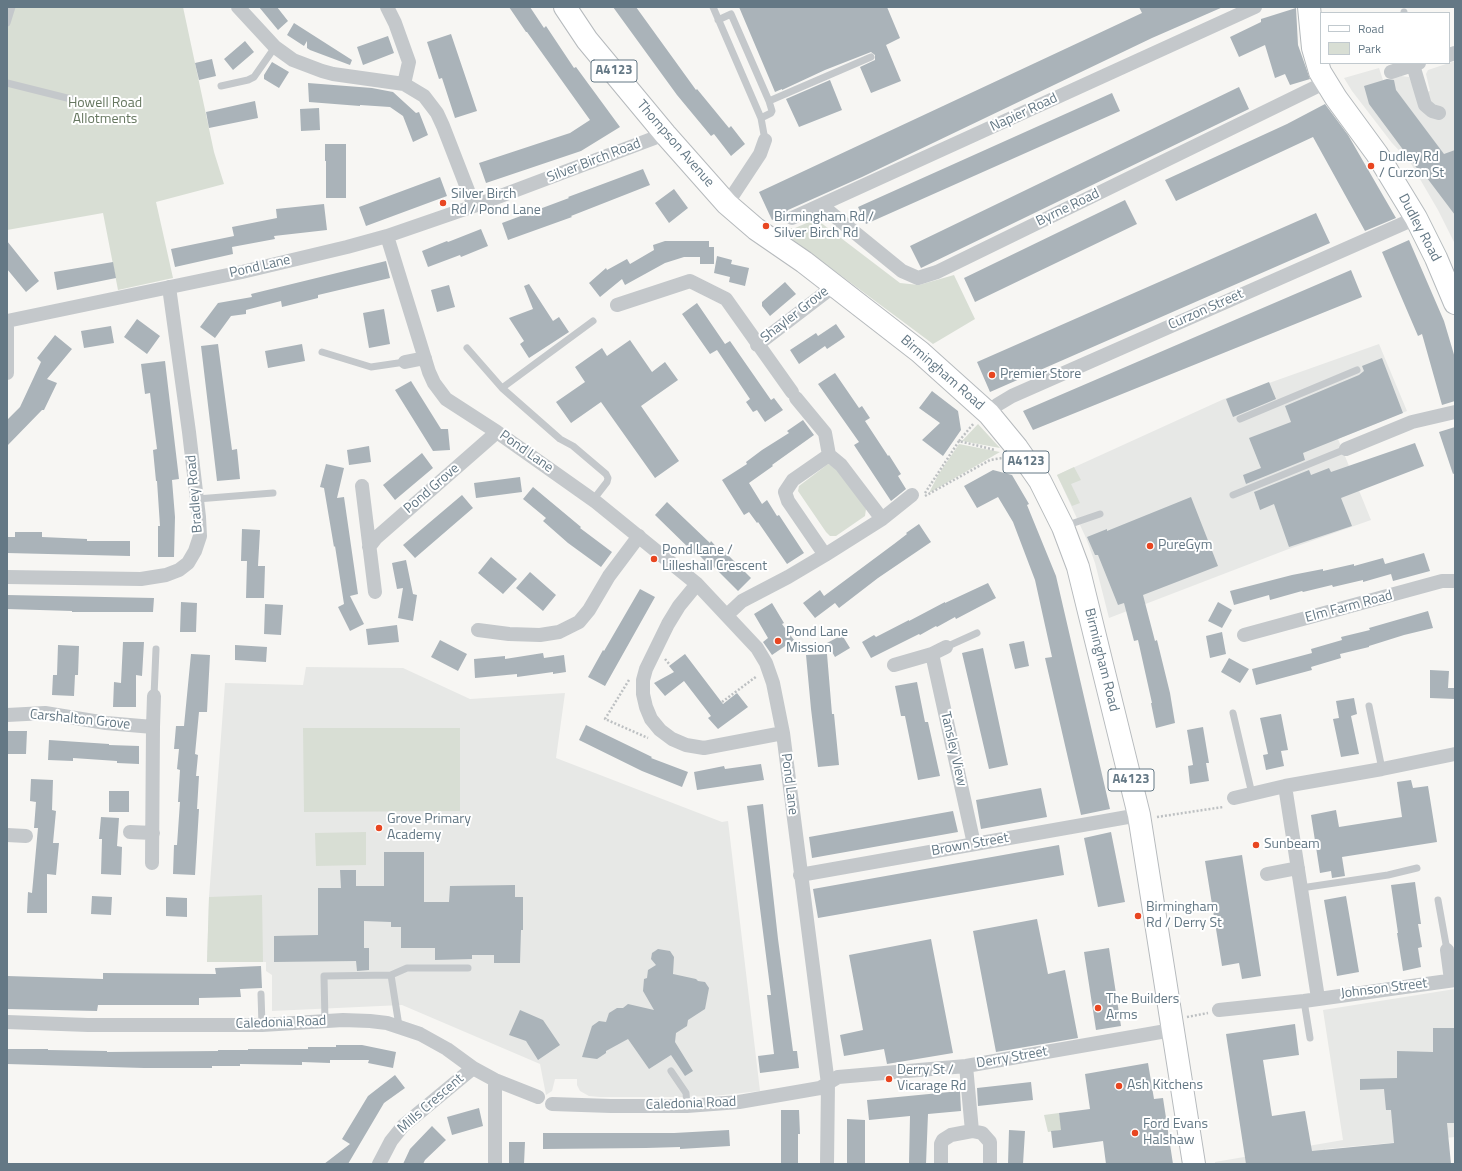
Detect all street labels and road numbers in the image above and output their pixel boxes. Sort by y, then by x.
road number: A4123 [591,60,637,82]
street label: Napier Road [988,90,1060,136]
street label: Thompson Avenue [633,97,717,191]
street label: Silver Birch Road [545,135,643,187]
street label: Byrne Road [1034,186,1102,230]
street label: Dudley Road [1394,191,1444,265]
street label: Pond Lane [228,252,292,282]
street label: Shayler Grove [758,283,832,347]
street label: Curzon Street [1166,286,1246,334]
street label: Birmingham Road [897,332,987,414]
street label: Pond Lane [496,427,556,477]
road number: A4123 [1003,451,1049,473]
street label: Bradley Road [183,454,207,534]
street label: Pond Grove [401,460,463,518]
street label: Elm Farm Road [1304,587,1394,627]
street label: Birmingham Road [1080,607,1122,713]
street label: Carshalton Grove [29,706,131,734]
street label: Tansley View [936,710,970,788]
street label: Pond Lane [777,752,801,816]
road number: A4123 [1108,769,1154,791]
street label: Brown Street [930,830,1010,860]
street label: Johnson Street [1340,975,1428,1003]
street label: Caledonia Road [235,1013,327,1033]
street label: Derry Street [975,1044,1049,1072]
street label: Mills Crescent [394,1071,468,1137]
street label: Caledonia Road [645,1094,737,1114]

